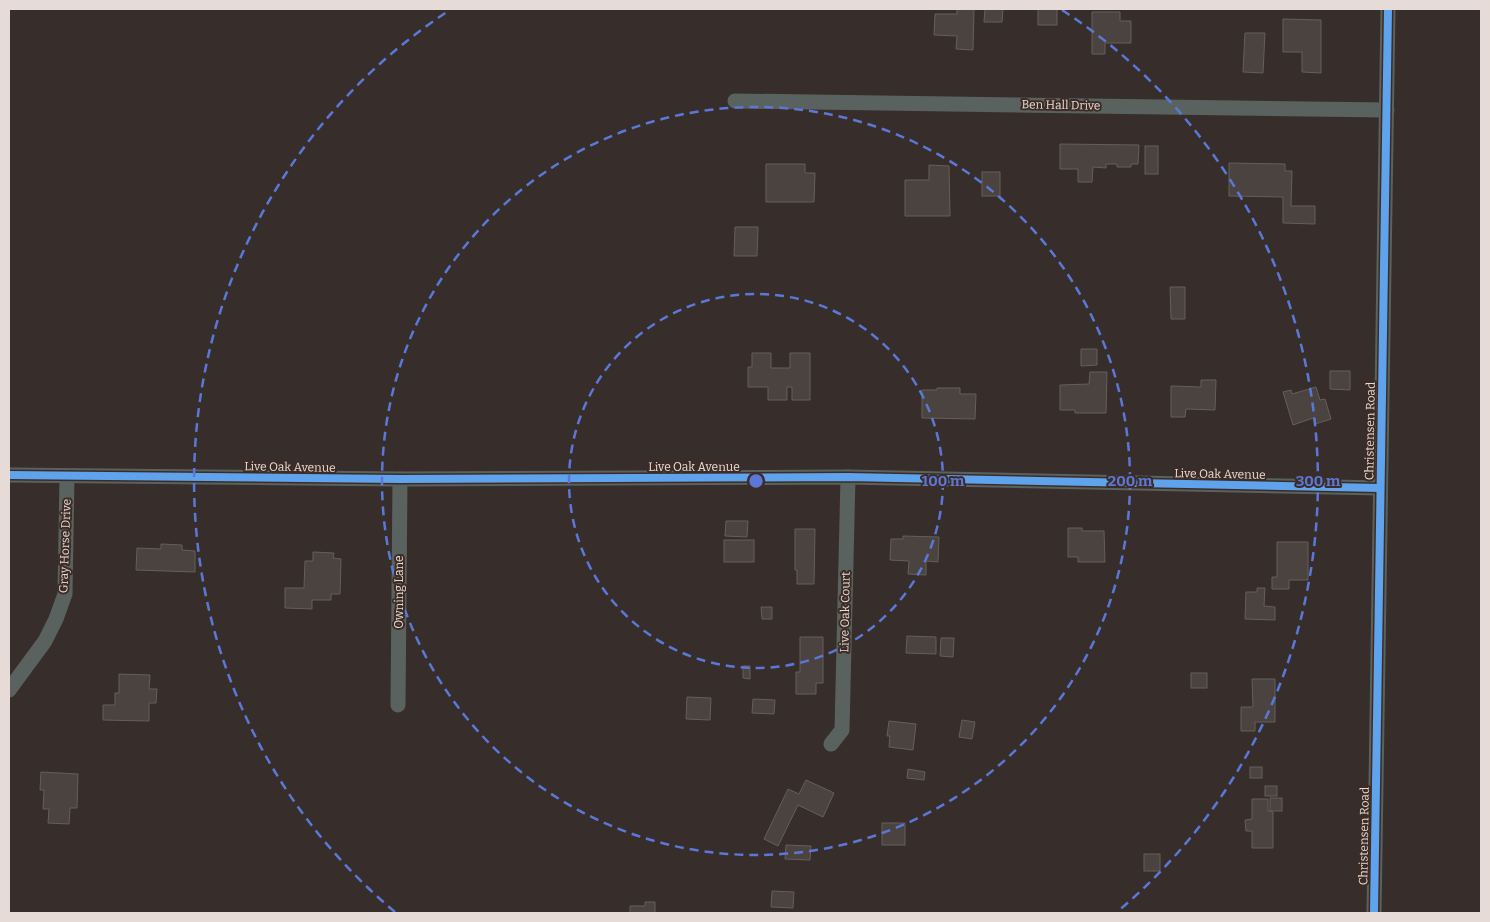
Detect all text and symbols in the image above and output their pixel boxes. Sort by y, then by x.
street label: Ben Hall Drive [1021,97,1101,113]
street label: Christensen Road [1362,382,1378,480]
street label: Live Oak Avenue [244,459,336,475]
street label: Live Oak Avenue [648,460,740,474]
street label: Live Oak Avenue [1174,466,1266,482]
centre of rings [747,472,765,490]
text: 100 m [922,472,965,490]
text: 200 m [1108,472,1153,490]
text: 300 m [1296,472,1341,490]
street label: Gray Horse Drive [56,499,74,593]
street label: Owning Lane [392,555,406,629]
street label: Live Oak Court [837,571,853,652]
street label: Christensen Road [1356,787,1372,885]

